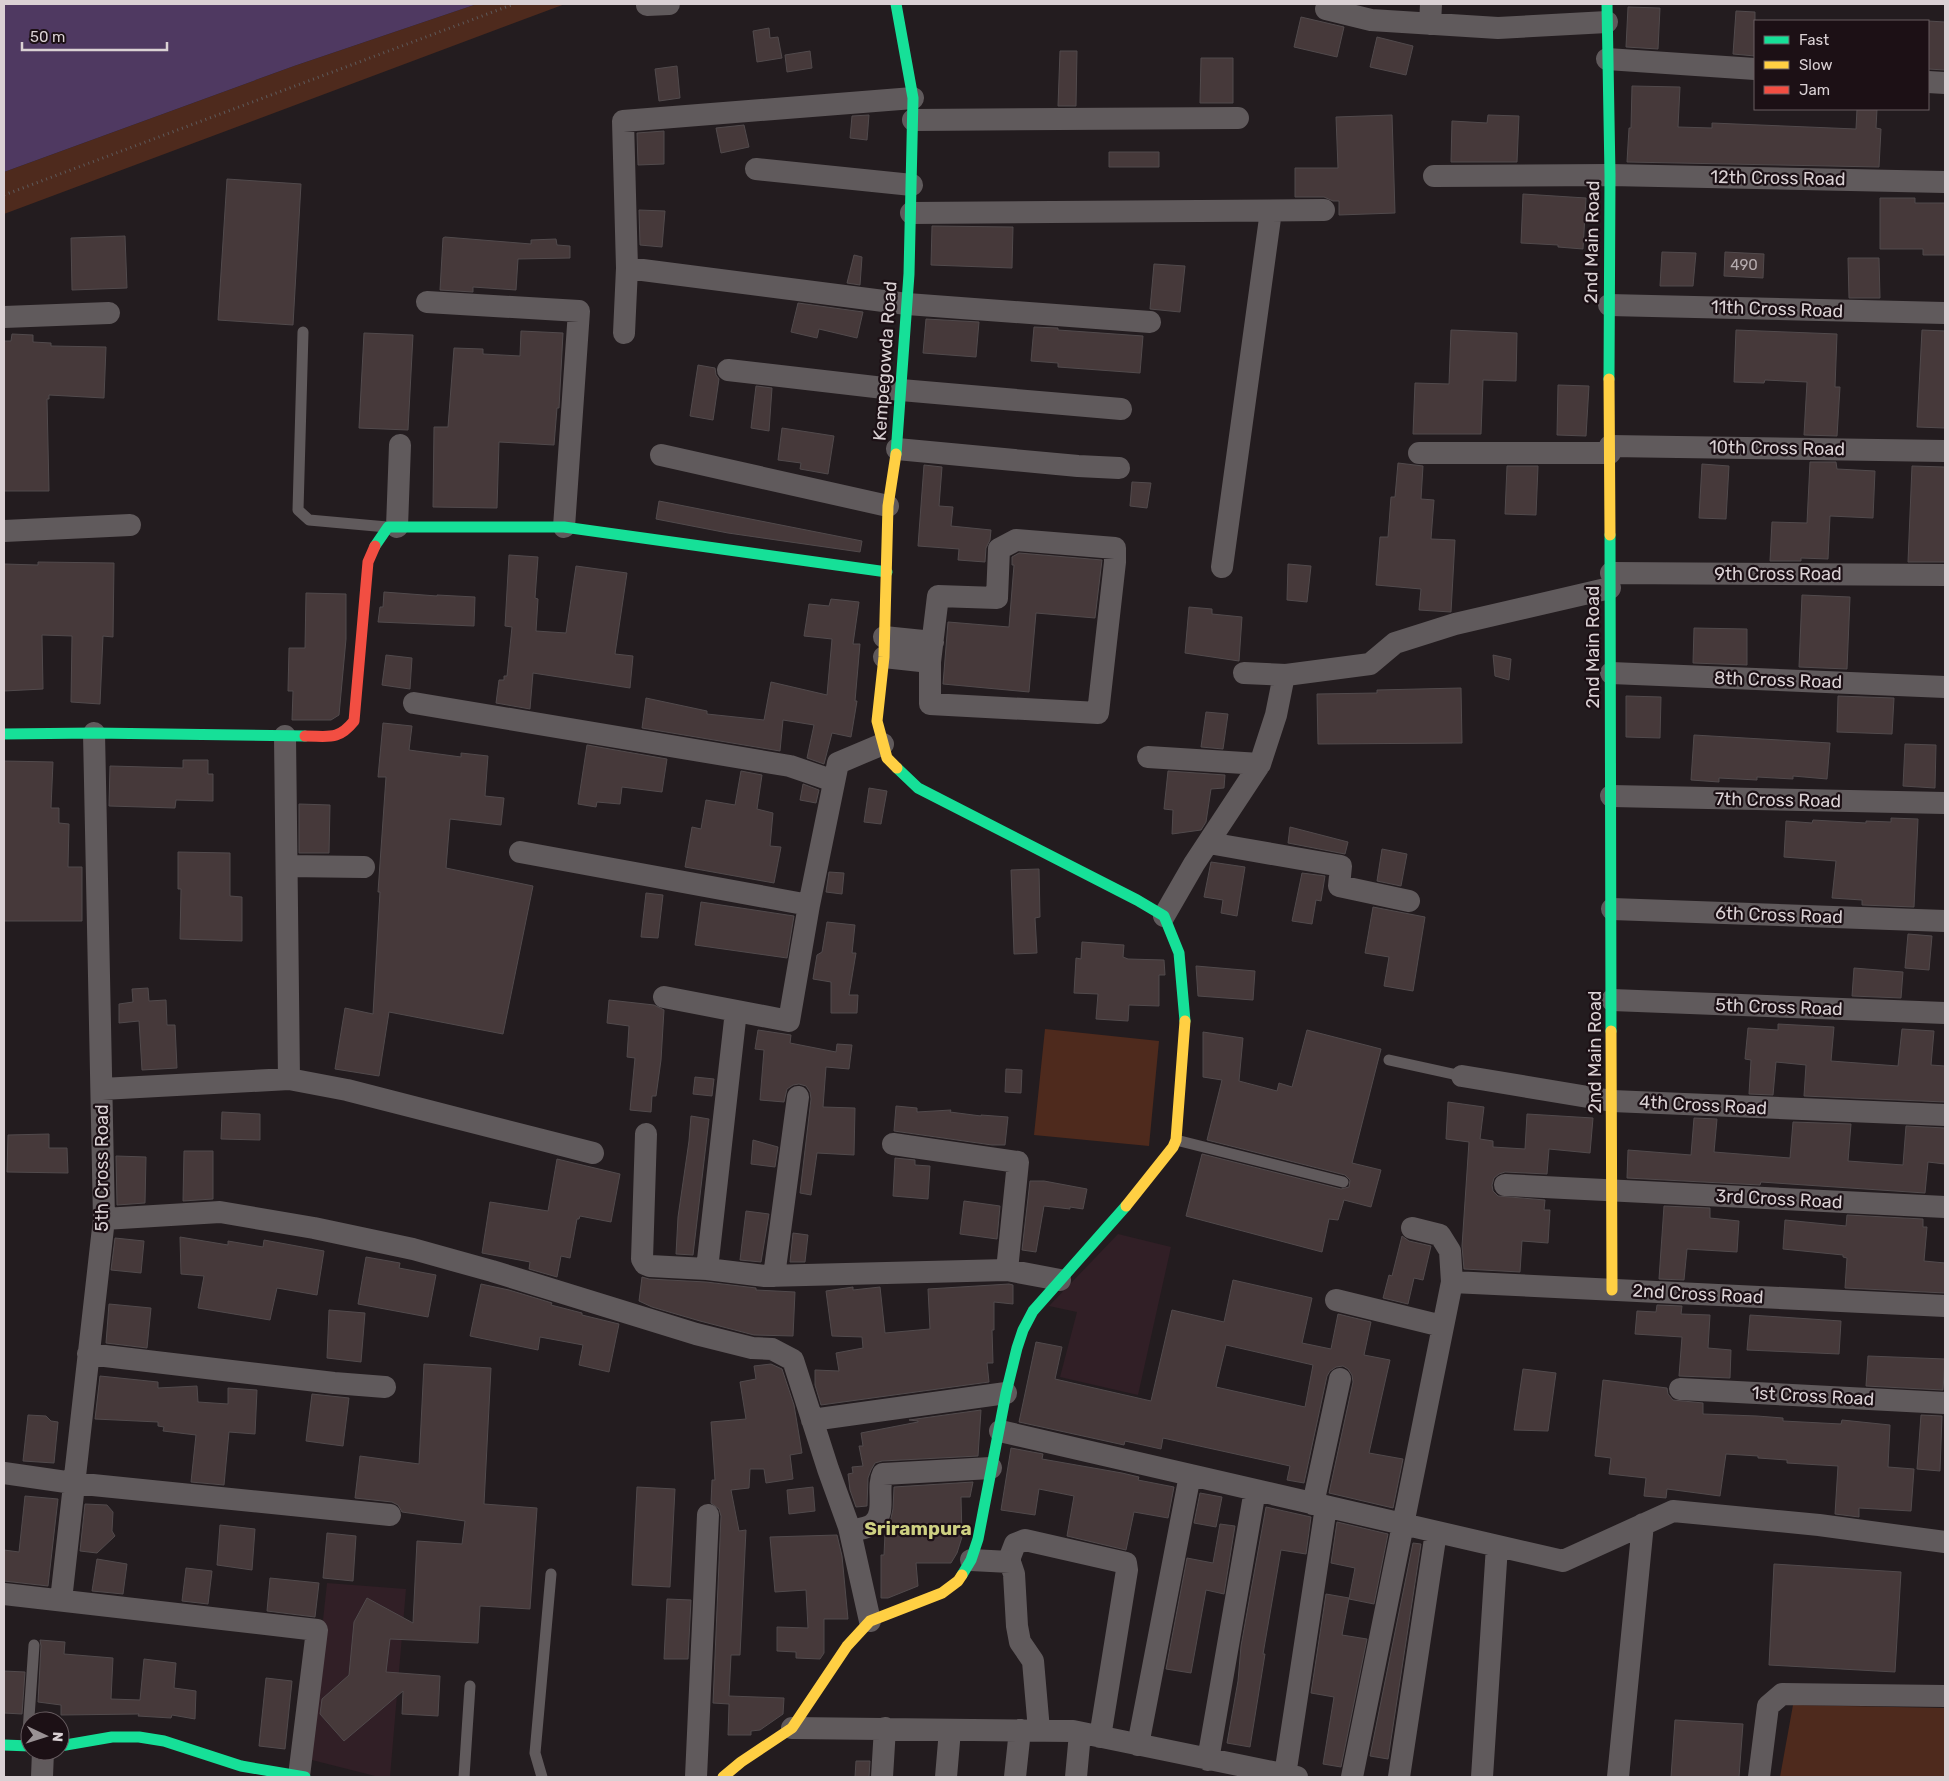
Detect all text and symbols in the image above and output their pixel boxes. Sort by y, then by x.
scale bar [22,20,168,52]
legend [1754,20,1929,110]
text: 50 m [30,28,65,46]
text: Fast [1799,31,1829,49]
text: Slow [1799,56,1832,74]
text: Jam [1799,81,1830,99]
street label: 12th Cross Road [1710,166,1846,190]
street label: 2nd Main Road [1580,180,1604,304]
house number: 490 [1730,256,1758,274]
street label: Kempegowda Road [868,280,902,442]
street label: 11th Cross Road [1711,296,1843,322]
street label: 10th Cross Road [1709,436,1845,460]
street label: 9th Cross Road [1714,563,1842,585]
street label: 2nd Main Road [1582,585,1604,709]
street label: 8th Cross Road [1714,667,1842,693]
street label: 7th Cross Road [1715,788,1841,812]
street label: 6th Cross Road [1715,902,1843,928]
street label: 2nd Main Road [1584,990,1606,1114]
street label: 5th Cross Road [1715,994,1843,1020]
street label: 4th Cross Road [1639,1091,1767,1119]
street label: 5th Cross Road [91,1104,113,1232]
street label: 3rd Cross Road [1715,1185,1843,1213]
street label: 2nd Cross Road [1632,1280,1764,1308]
street label: 1st Cross Road [1751,1382,1875,1410]
district label: Srirampura [864,1517,972,1540]
north arrow [20,1711,70,1761]
text: N [49,1731,66,1742]

